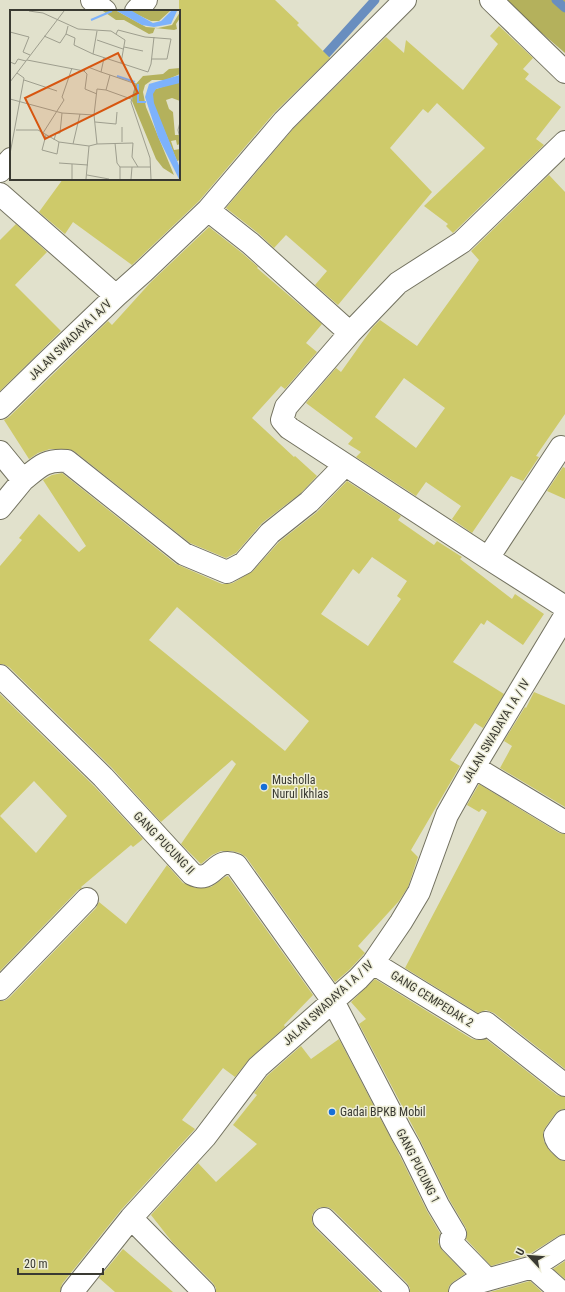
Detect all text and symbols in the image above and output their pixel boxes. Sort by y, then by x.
inset map [10,10,180,180]
street label: JALAN SWADAYA I A/V [26,297,115,383]
street label: JALAN SWADAYA I A / IV [459,676,533,785]
place label: Musholla Nurul Ikhlas [272,773,328,801]
marker: Musholla Nurul Ikhlas [259,782,269,792]
street label: GANG PUCUNG II [131,809,197,877]
street label: JALAN SWADAYA I A / IV [280,957,376,1049]
street label: GANG CEMPEDAK 2 [388,968,476,1030]
place label: Gadai BPKB Mobil [340,1105,426,1119]
marker: Gadai BPKB Mobil [327,1107,337,1117]
street label: GANG PUCUNG 1 [393,1127,443,1205]
north arrow [509,1236,549,1276]
text: U [513,1246,528,1258]
scale bar [18,1250,103,1276]
text: 20 m [24,1257,48,1271]

